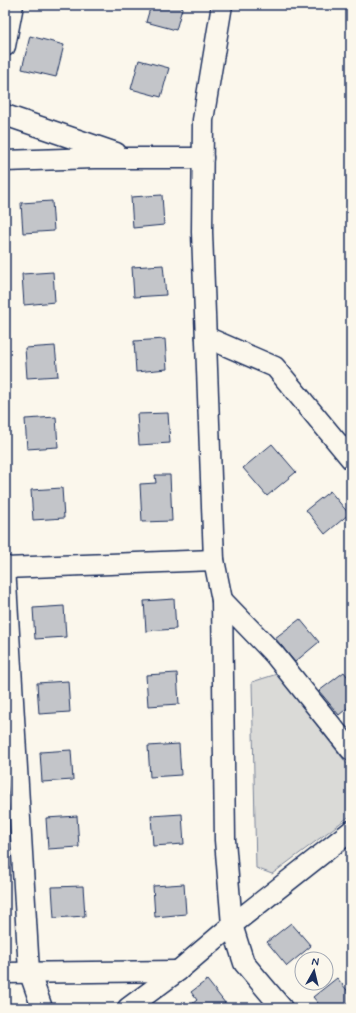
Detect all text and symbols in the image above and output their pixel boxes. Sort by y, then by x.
north arrow [294,951,334,991]
text: N [311,955,320,970]

